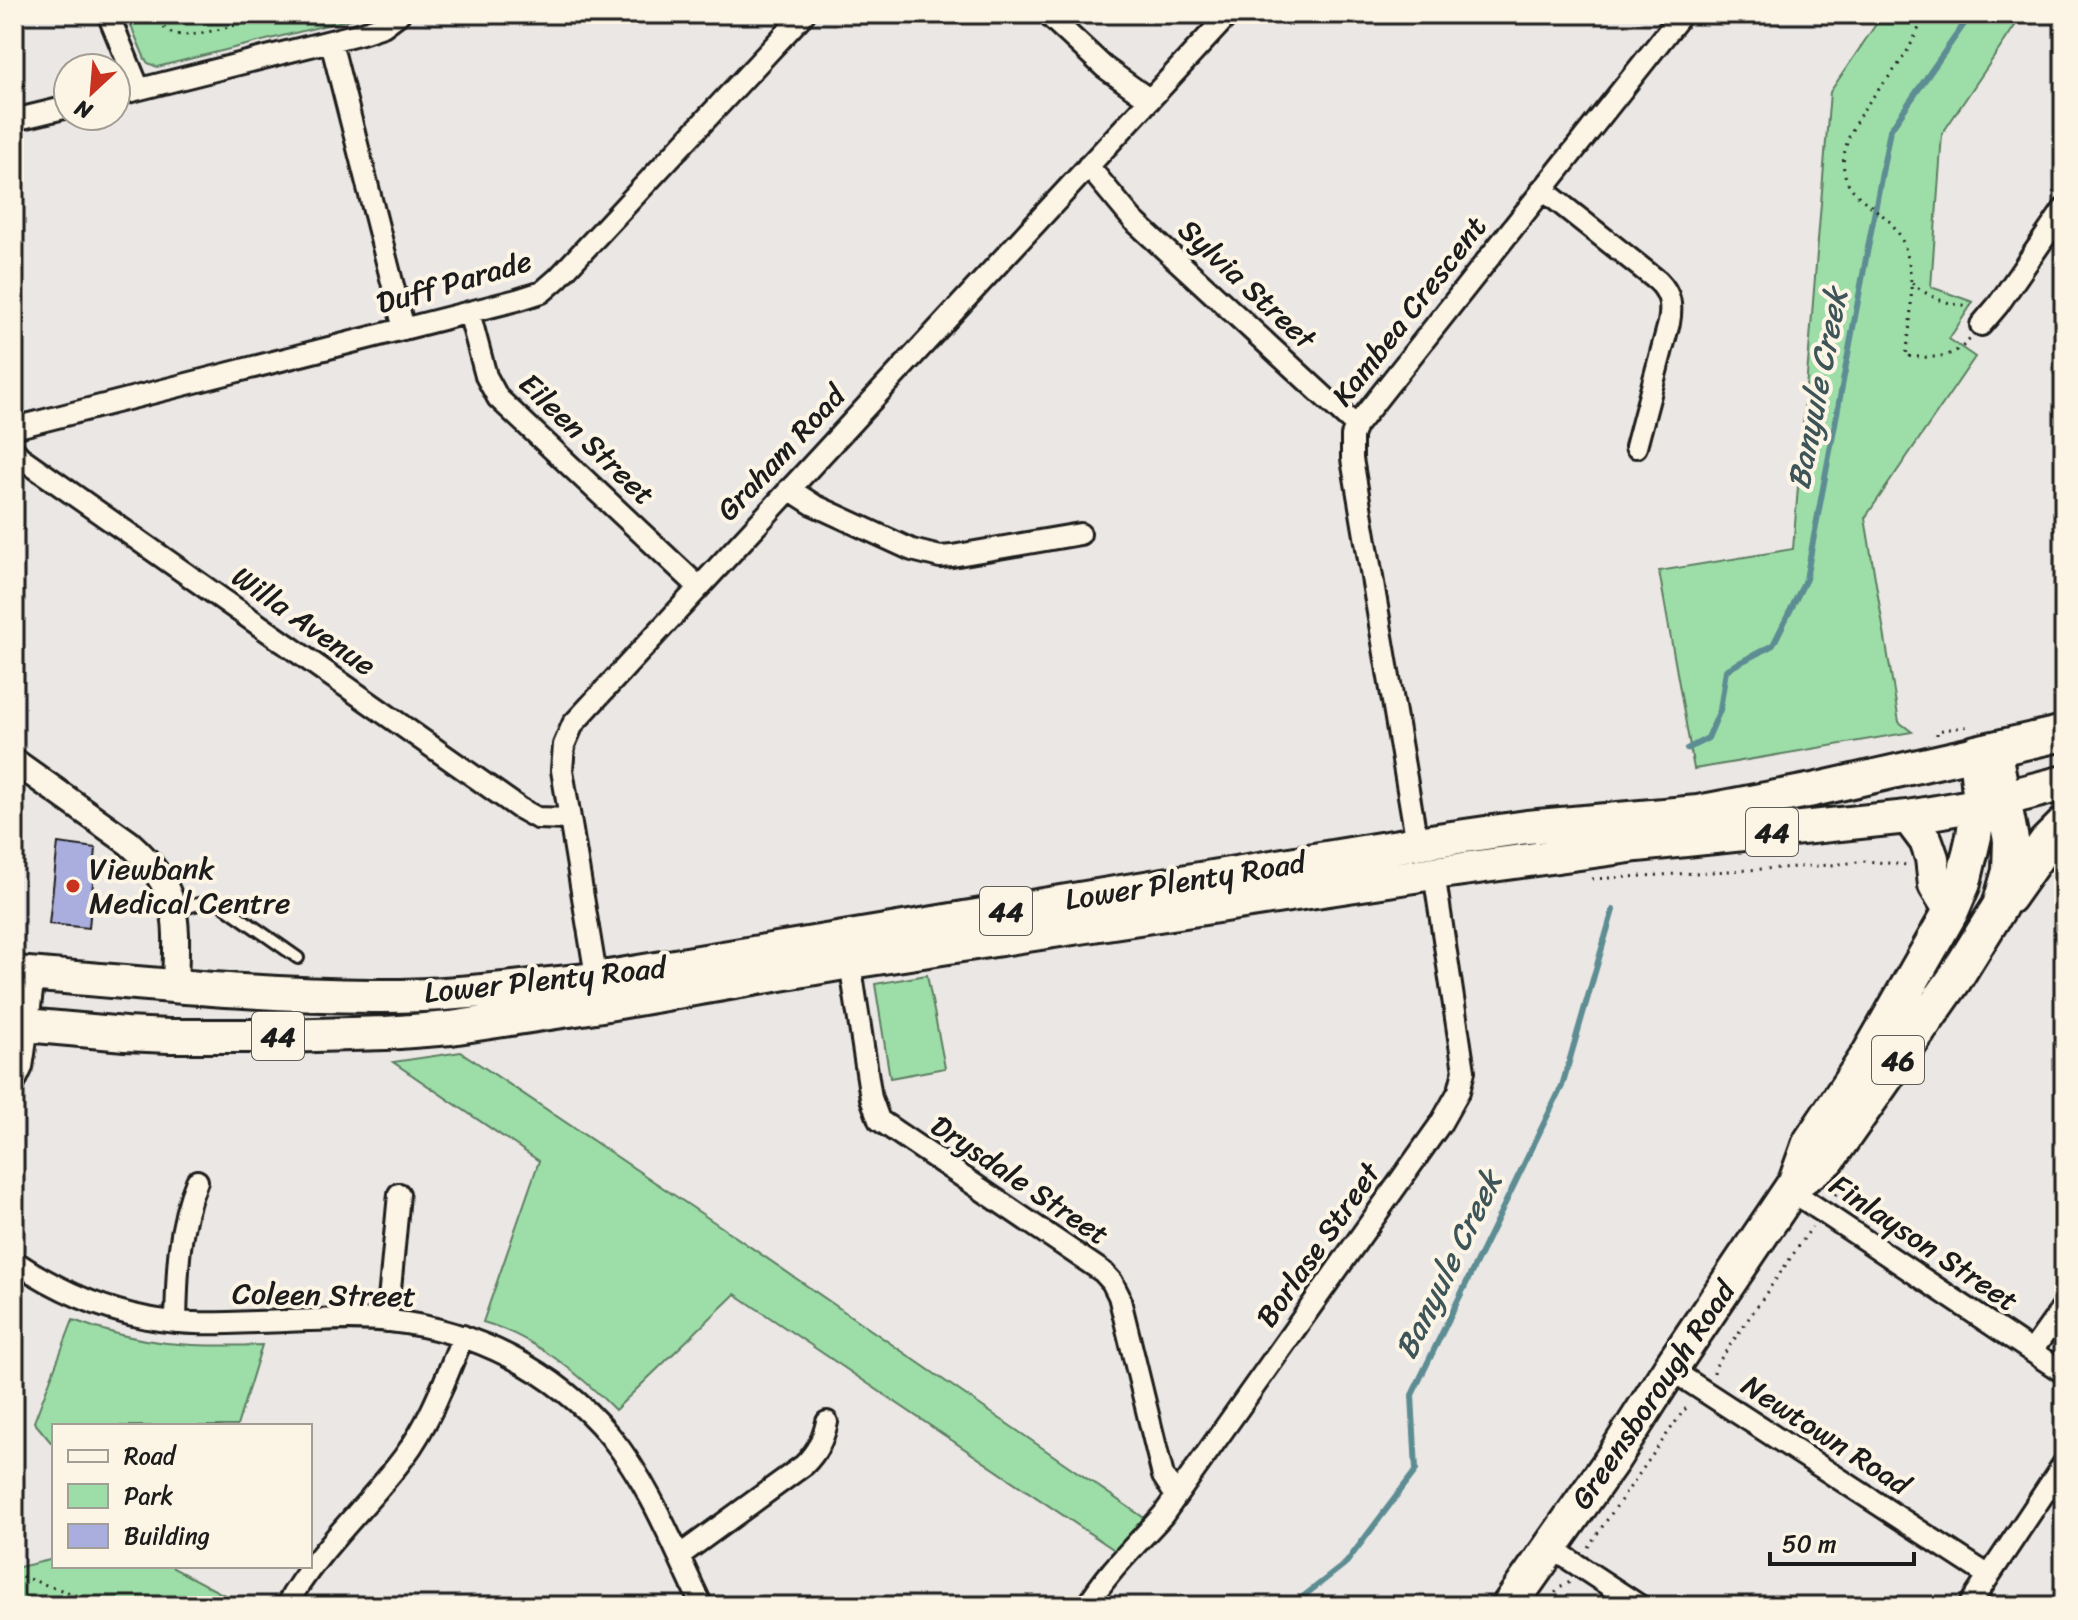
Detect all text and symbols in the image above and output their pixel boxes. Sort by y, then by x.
north arrow [52,52,132,132]
text: N [67,88,100,131]
street label: Kambea Crescent [1317,203,1501,419]
street label: Sylvia Street [1165,205,1331,364]
street label: Duff Parade [370,234,538,330]
water label: Banyule Creek [1770,280,1866,494]
street label: Eileen Street [505,359,669,519]
street label: Graham Road [703,370,861,534]
street label: Willa Avenue [220,551,388,691]
road number: 44 [1746,808,1798,856]
street label: Lower Plenty Road [1061,835,1311,927]
place label: Viewbank Medical Centre [89,842,291,930]
marker: Viewbank Medical Centre [64,877,82,895]
road number: 44 [980,887,1032,935]
street label: Lower Plenty Road [421,940,671,1020]
road number: 44 [252,1012,304,1060]
road number: 46 [1872,1036,1924,1084]
street label: Drysdale Street [919,1100,1121,1260]
street label: Borlase Street [1241,1149,1396,1339]
water label: Banyule Creek [1378,1158,1520,1369]
street label: Finlayson Street [1818,1159,2030,1327]
street label: Coleen Street [232,1266,416,1324]
street label: Greensborough Road [1556,1267,1751,1521]
street label: Newtown Road [1730,1360,1924,1512]
legend [52,1424,312,1568]
text: Road [124,1435,178,1477]
text: Park [124,1475,173,1517]
text: Building [124,1515,210,1557]
scale bar [1770,1516,1914,1566]
text: 50 m [1782,1523,1837,1565]

